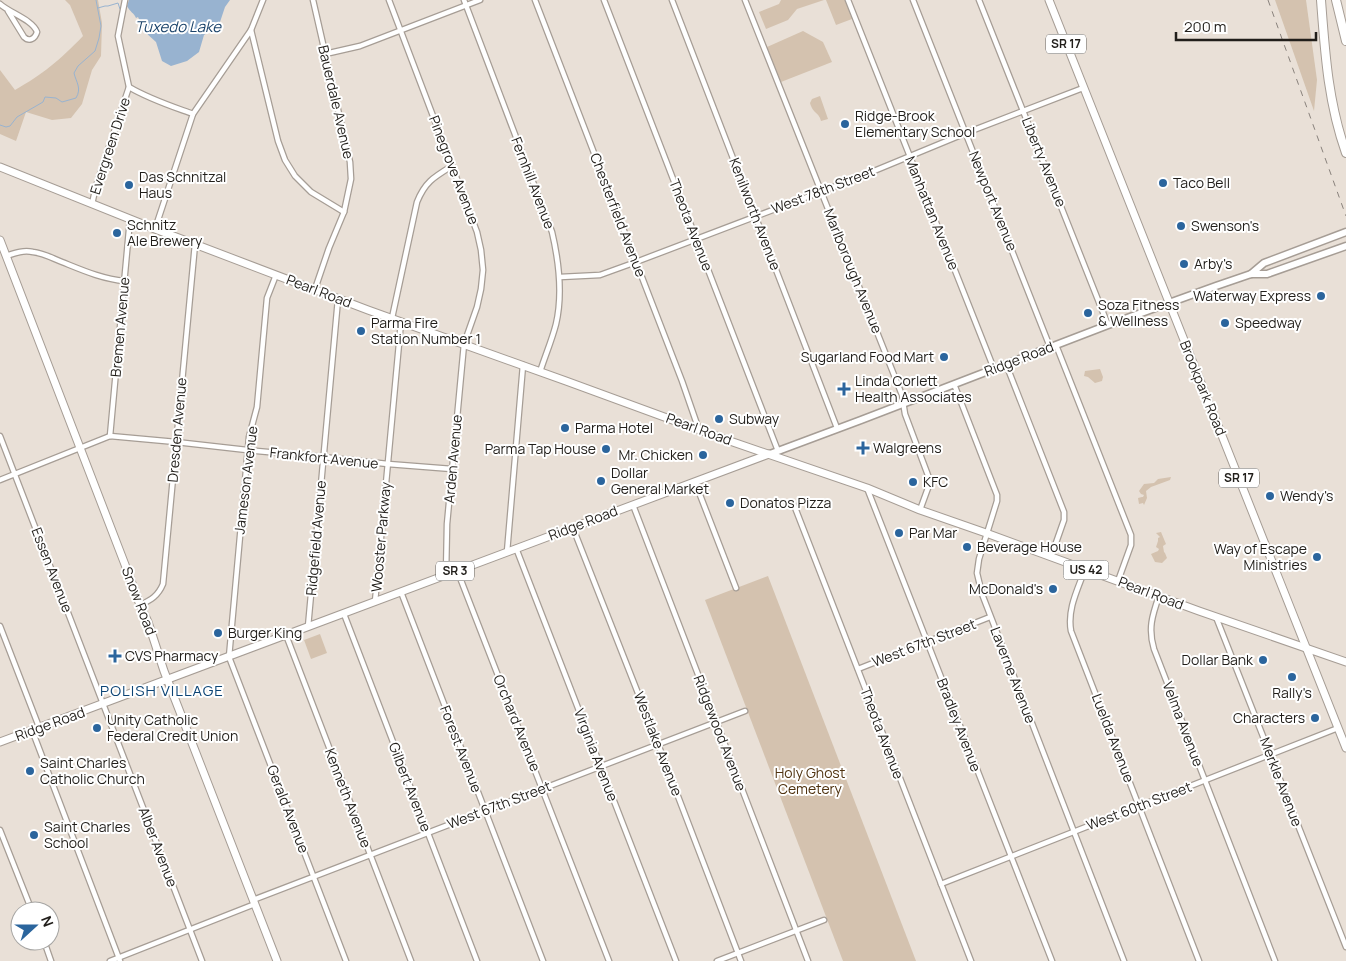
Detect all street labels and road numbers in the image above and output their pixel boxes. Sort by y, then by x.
road number: SR 17 [1046,34,1086,54]
street label: Bauerdale Avenue [314,43,359,161]
street label: Evergreen Drive [85,95,134,197]
street label: Pinegrove Avenue [425,113,484,227]
street label: Liberty Avenue [1018,114,1071,210]
street label: Fernhill Avenue [507,134,560,232]
street label: Newport Avenue [965,148,1022,254]
street label: Chesterfield Avenue [586,150,651,280]
street label: Manhattan Avenue [901,153,964,273]
street label: Kenilworth Avenue [725,155,786,273]
street label: West 78th Street [768,161,878,218]
street label: Theota Avenue [665,176,718,274]
street label: Marlborough Avenue [820,205,887,336]
street label: Pearl Road [284,269,355,312]
street label: Bremen Avenue [106,276,133,378]
street label: Ridge Road [981,337,1056,380]
street label: Brookpark Road [1176,337,1231,438]
street label: Dresden Avenue [162,377,191,483]
street label: Pearl Road [664,408,735,449]
street label: Arden Avenue [439,414,466,504]
street label: Jameson Avenue [229,425,262,535]
street label: Frankfort Avenue [269,442,379,473]
road number: SR 17 [1219,468,1259,488]
street label: Ridgefield Avenue [301,479,330,596]
street label: Wooster Parkway [366,481,395,593]
street label: Ridge Road [545,501,620,544]
street label: Essen Avenue [28,525,77,615]
road number: US 42 [1064,560,1108,580]
road number: SR 3 [436,562,474,580]
street label: Snow Road [118,564,161,638]
street label: Pearl Road [1116,571,1187,614]
street label: West 67th Street [869,614,979,671]
street label: Laverne Avenue [986,624,1041,726]
street label: Orchard Avenue [489,672,546,774]
street label: Ridgewood Avenue [690,672,751,793]
street label: Bradley Avenue [933,675,986,774]
street label: Velma Avenue [1159,679,1208,769]
street label: Theota Avenue [856,684,909,782]
street label: Westlake Avenue [630,689,687,799]
street label: Luelda Avenue [1088,691,1139,785]
street label: Ridge Road [12,702,87,745]
street label: Forest Avenue [436,703,487,795]
street label: Virginia Avenue [570,706,623,804]
street label: Merkle Avenue [1256,734,1307,829]
street label: Gilbert Avenue [385,739,436,834]
street label: Kenneth Avenue [321,745,376,850]
street label: Gerald Avenue [263,762,314,856]
street label: West 67th Street [444,776,554,833]
street label: West 60th Street [1083,777,1195,834]
street label: Alber Avenue [134,804,182,890]

